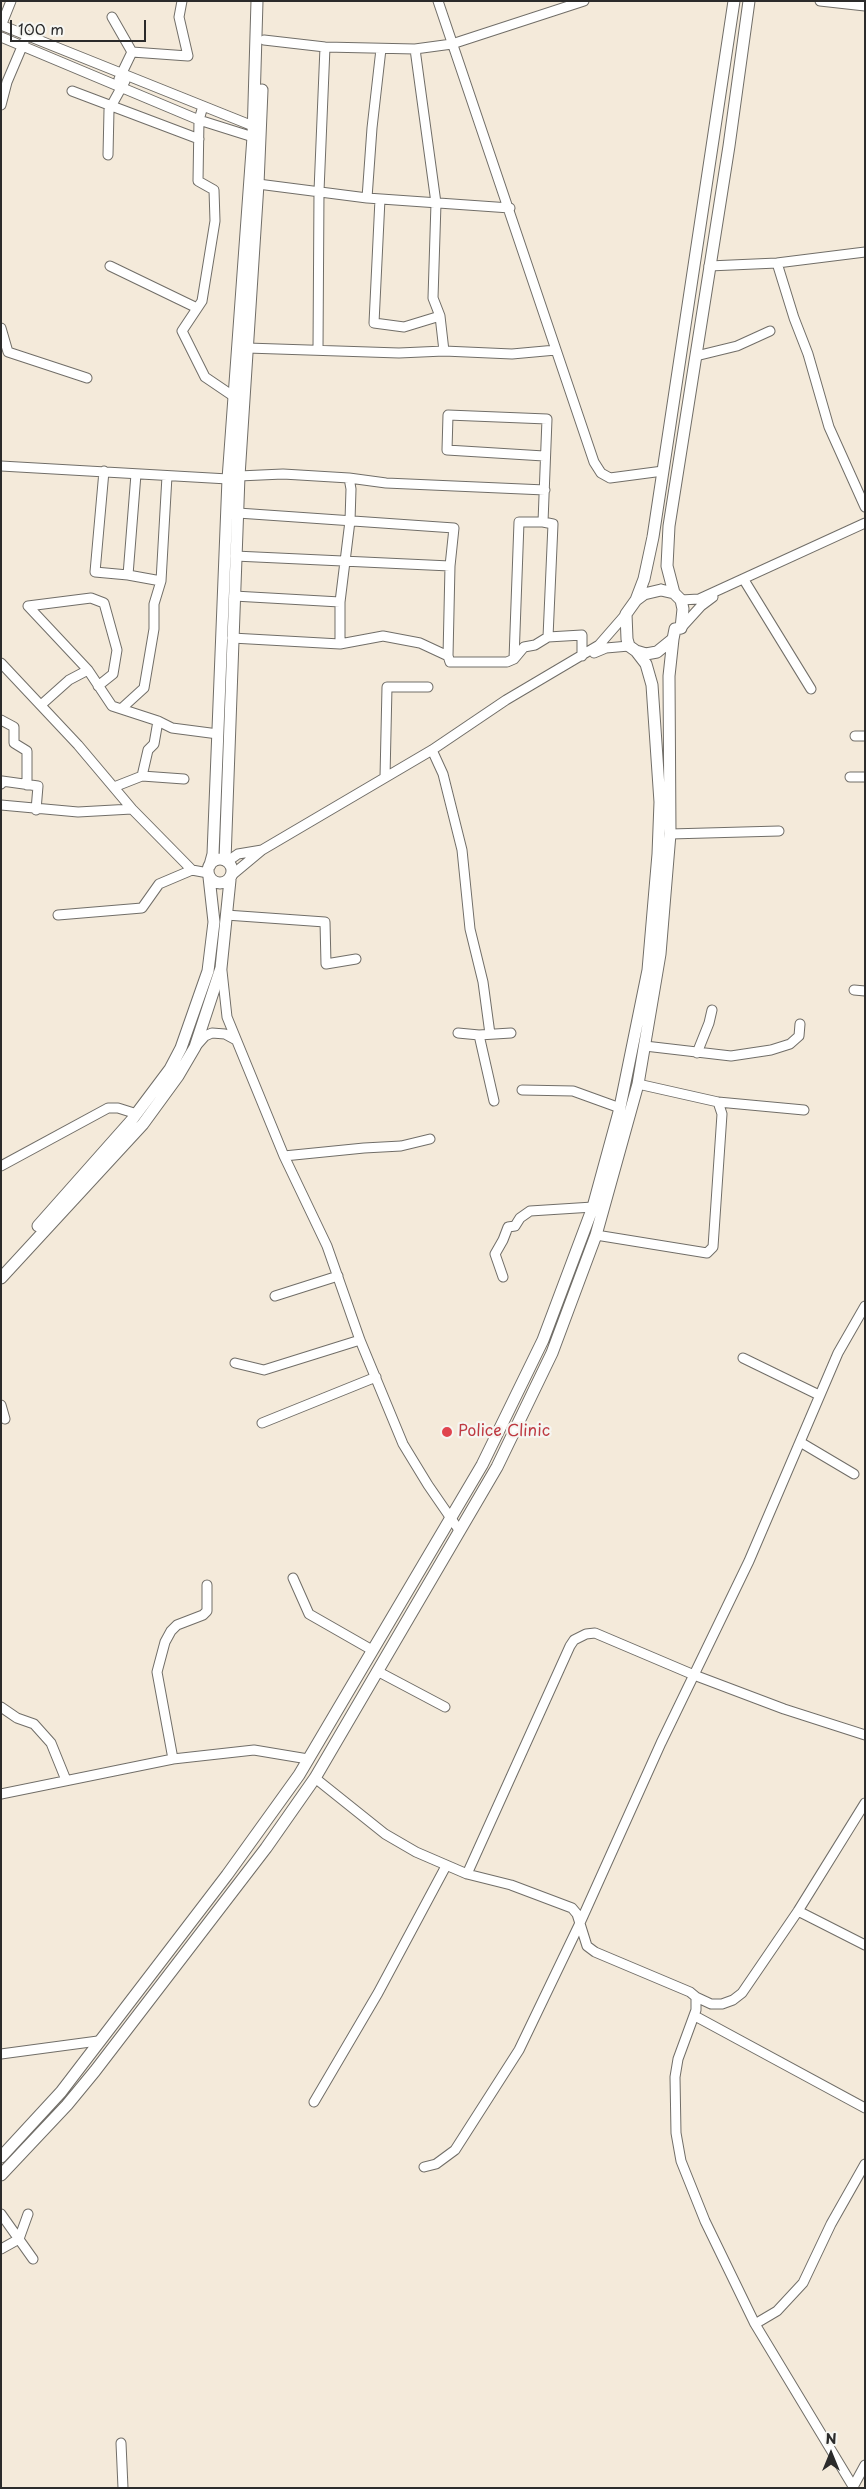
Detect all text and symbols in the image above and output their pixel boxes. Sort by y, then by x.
scale bar [12,10,149,42]
text: 100 m [18,17,64,40]
place label: Police Clinic [458,1422,550,1442]
marker: Police Clinic [440,1425,454,1439]
text: N [825,2428,837,2449]
north arrow [806,2429,856,2479]

